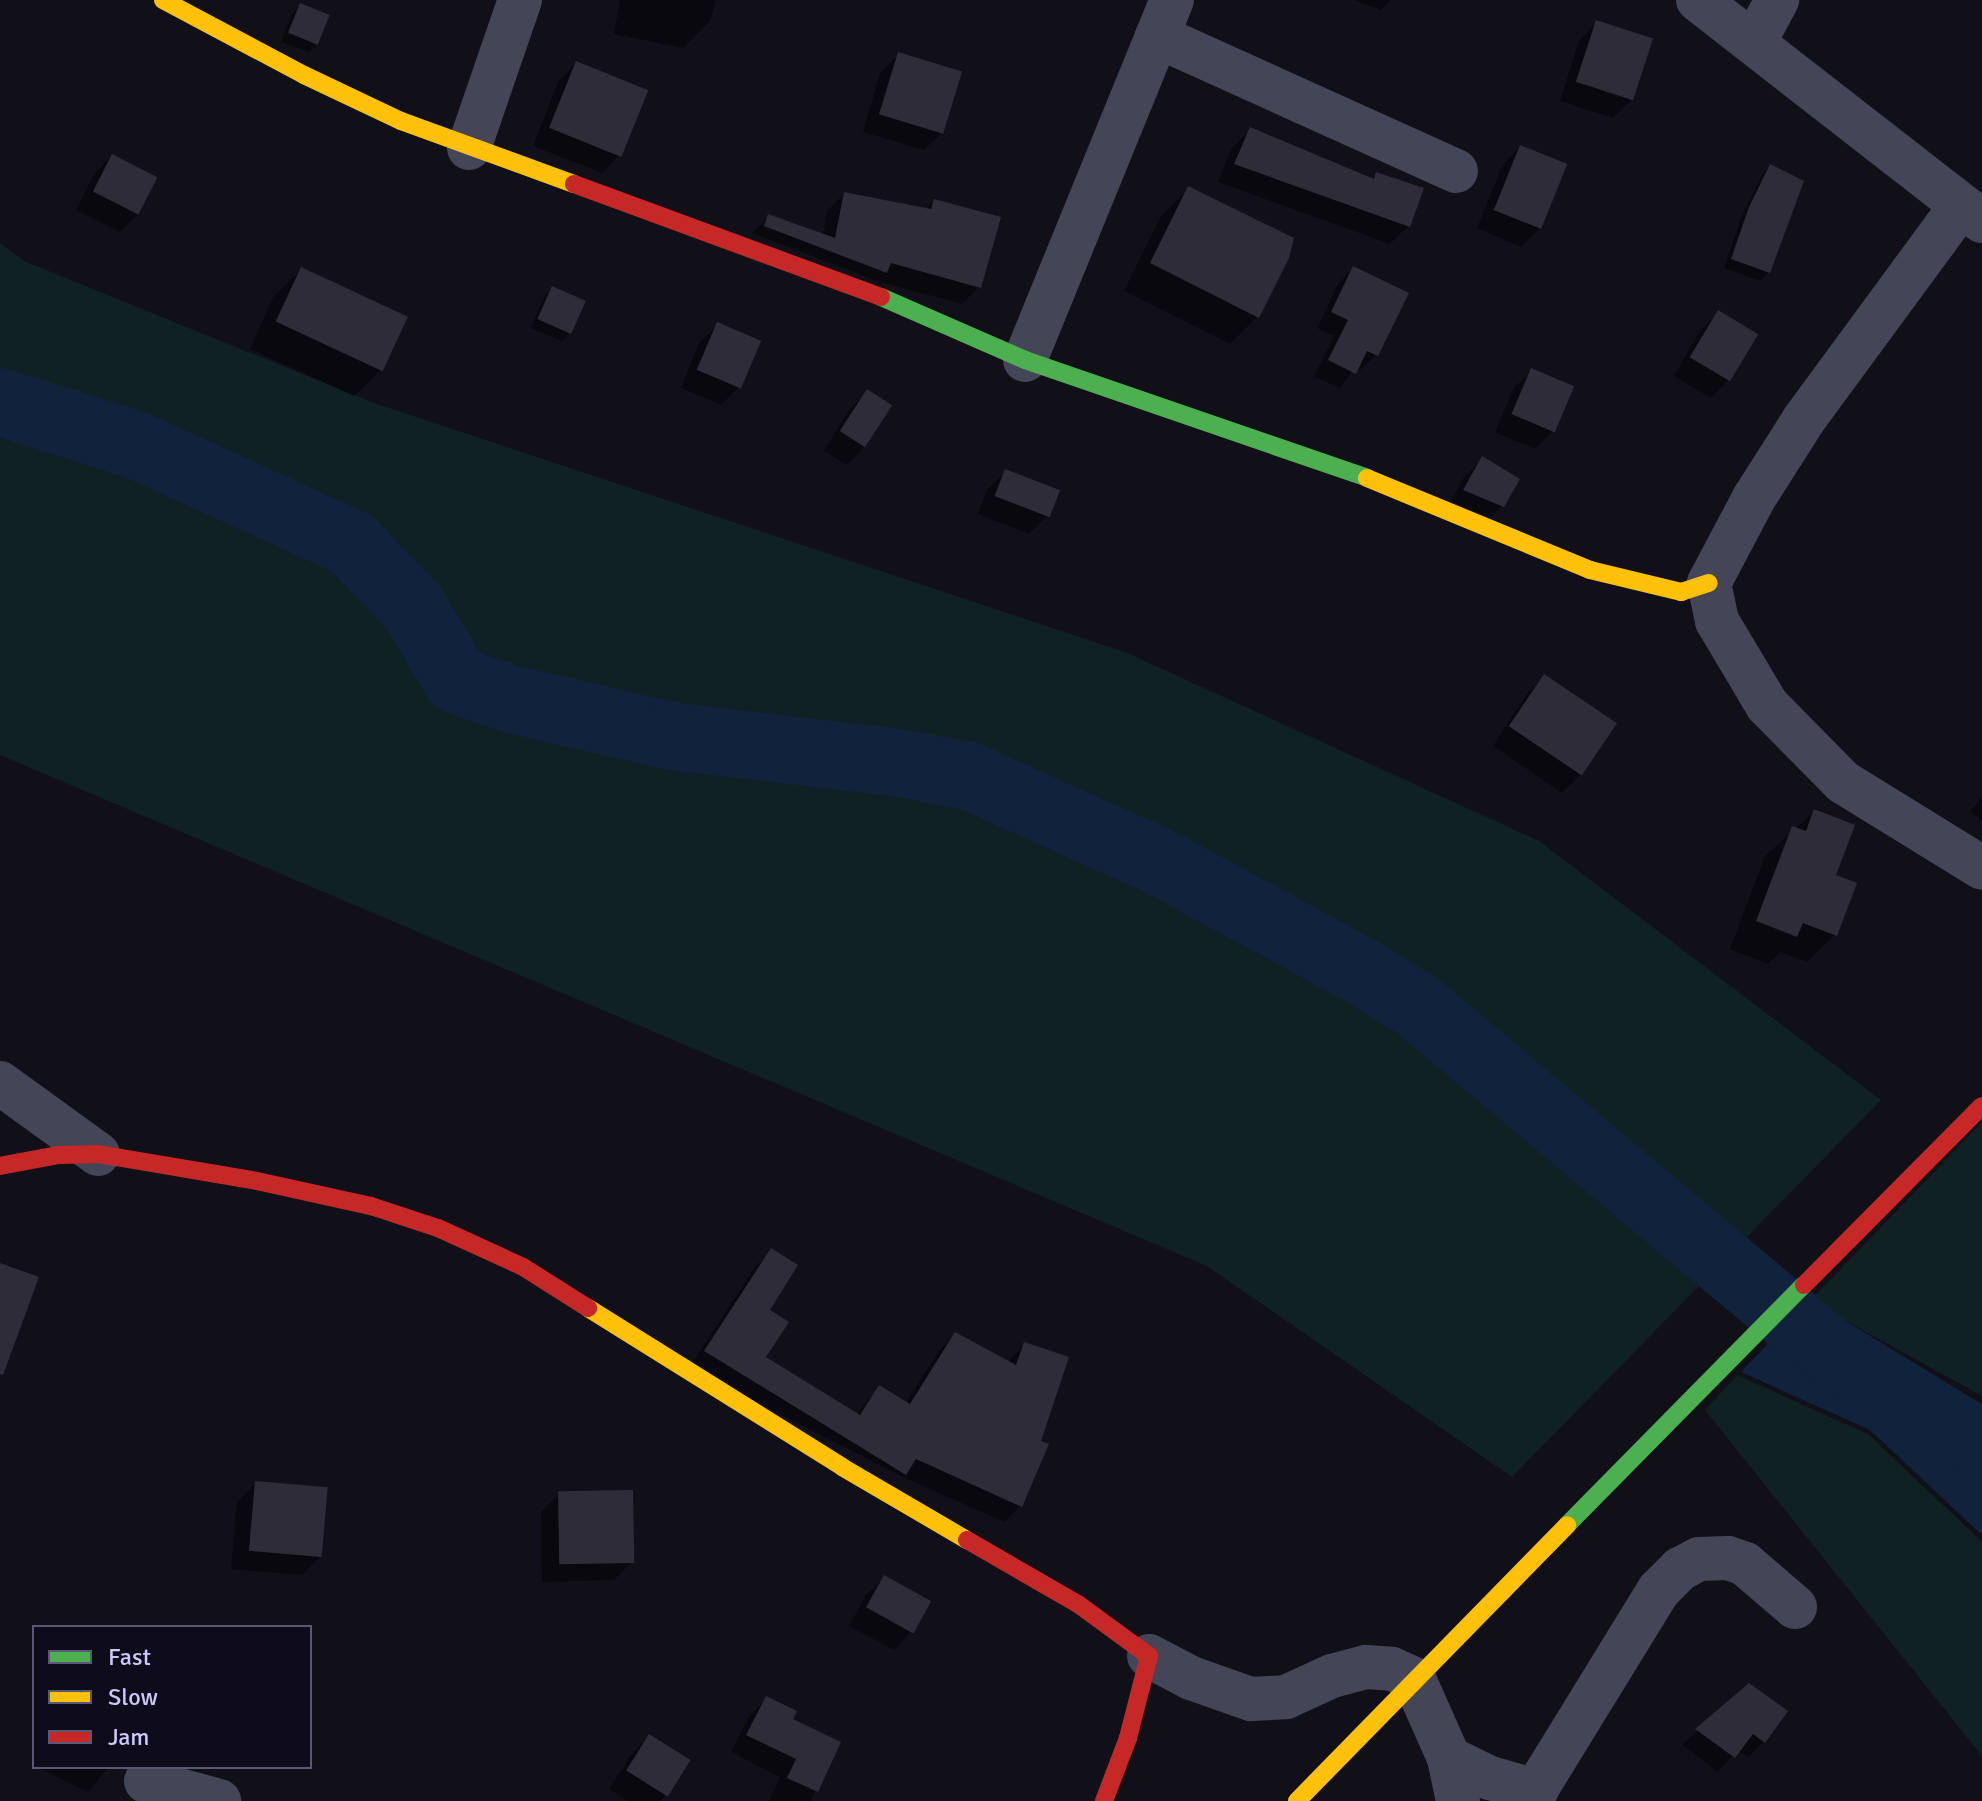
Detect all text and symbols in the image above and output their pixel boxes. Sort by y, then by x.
legend [32,1625,312,1769]
text: Fast [108,1642,151,1672]
text: Slow [108,1682,158,1712]
text: Jam [108,1722,149,1752]

